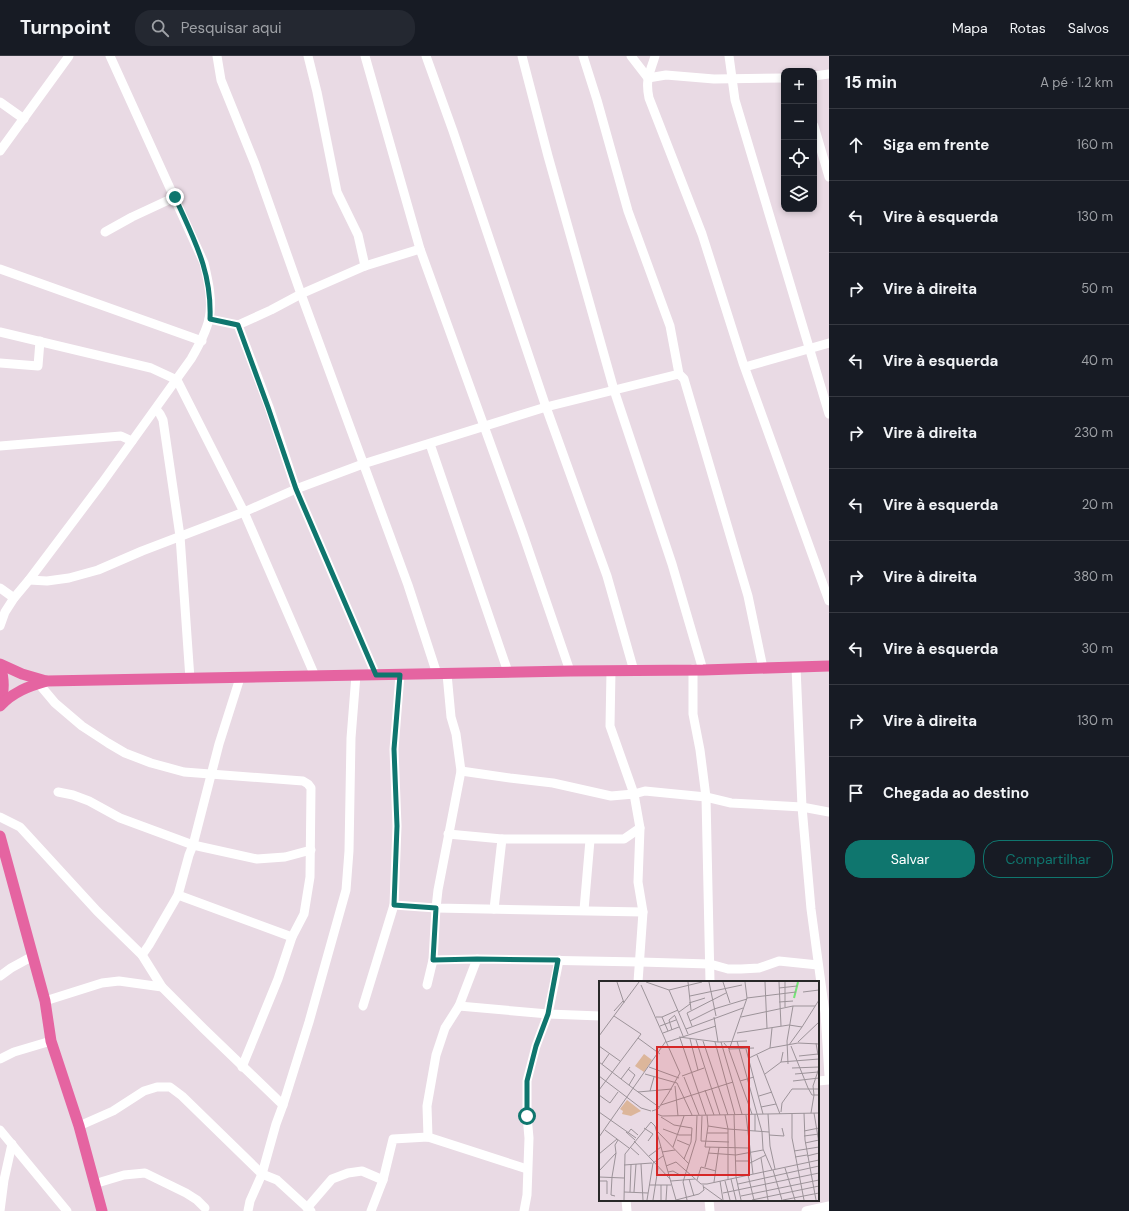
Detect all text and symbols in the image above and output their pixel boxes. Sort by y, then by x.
search box [135,10,415,46]
text: Turnpoint [20,15,111,40]
icon: search [149,17,171,39]
text: Pesquisar aqui [181,18,282,38]
text: Mapa [952,19,988,37]
text: Rotas [1010,19,1046,37]
text: Salvos [1068,19,1109,37]
map controls [781,68,817,212]
button: + [781,68,817,104]
text: 15 min [845,71,897,93]
text: A pé · 1.2 km [1040,74,1113,91]
button: − [781,104,817,140]
icon: ahead [845,134,867,156]
text: Siga em frente [883,135,989,155]
text: 160 m [1077,136,1113,153]
button: locate [781,140,817,176]
button: layers [781,176,817,212]
route end [166,188,184,206]
icon: left [845,206,867,228]
text: Vire à esquerda [883,207,998,227]
text: 130 m [1077,208,1113,225]
icon: right [845,278,867,300]
text: Vire à direita [883,279,977,299]
text: 50 m [1081,280,1113,297]
icon: left [845,350,867,372]
text: Vire à esquerda [883,351,998,371]
text: 40 m [1081,352,1113,369]
icon: right [845,422,867,444]
text: Vire à direita [883,423,977,443]
text: 230 m [1074,424,1113,441]
icon: left [845,494,867,516]
text: Vire à esquerda [883,495,998,515]
text: 20 m [1082,496,1113,513]
icon: right [845,566,867,588]
text: Vire à direita [883,567,977,587]
text: 380 m [1073,568,1113,585]
icon: left [845,638,867,660]
text: Vire à esquerda [883,639,998,659]
text: 30 m [1081,640,1113,657]
icon: right [845,710,867,732]
text: Vire à direita [883,711,977,731]
text: 130 m [1077,712,1113,729]
icon: arrive [845,782,867,804]
text: Chegada ao destino [883,783,1029,803]
button: Salvar [845,840,975,878]
button: Compartilhar [983,840,1113,878]
inset map [599,981,819,1201]
route start [518,1107,536,1125]

